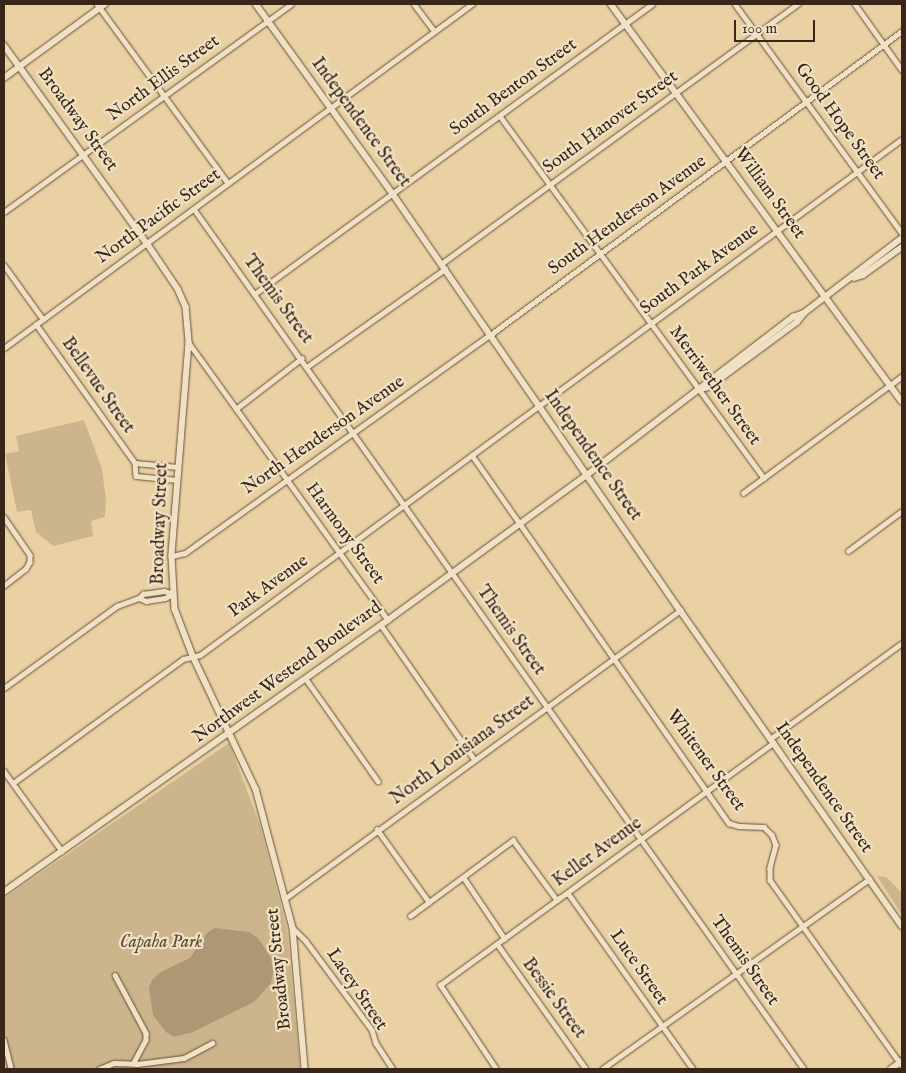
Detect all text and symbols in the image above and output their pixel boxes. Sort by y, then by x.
scale bar [736,10,817,42]
text: 100 m [742,19,777,38]
street label: North Ellis Street [104,31,224,127]
street label: South Benton Street [446,35,582,141]
street label: Independence Street [306,54,414,192]
street label: Good Hope Street [789,60,889,184]
street label: Broadway Street [32,64,122,176]
street label: South Hanover Street [539,67,683,179]
street label: William Street [729,144,809,244]
street label: South Henderson Avenue [545,151,711,281]
street label: North Pacific Street [93,165,225,269]
street label: South Park Avenue [637,220,763,320]
street label: Themis Street [238,251,316,349]
street label: Merriwether Street [663,322,765,450]
street label: Bellevue Street [56,334,138,438]
street label: North Henderson Avenue [239,372,409,500]
street label: Independence Street [539,386,645,526]
street label: Broadway Street [148,462,174,586]
street label: Harmony Street [300,479,388,589]
street label: Park Avenue [225,551,313,623]
street label: Themis Street [471,582,549,680]
street label: Northwest Westend Boulevard [190,597,386,749]
street label: North Louisiana Street [387,692,539,810]
street label: Whitener Street [661,706,749,816]
street label: Independence Street [770,718,876,858]
street label: Keller Avenue [549,813,647,893]
street label: Broadway Street [263,907,297,1031]
street label: Themis Street [705,912,783,1010]
street label: Luce Street [604,926,672,1010]
park label: Capaha Park [120,932,202,954]
street label: Lacey Street [321,945,391,1035]
street label: Bessie Street [516,954,590,1044]

